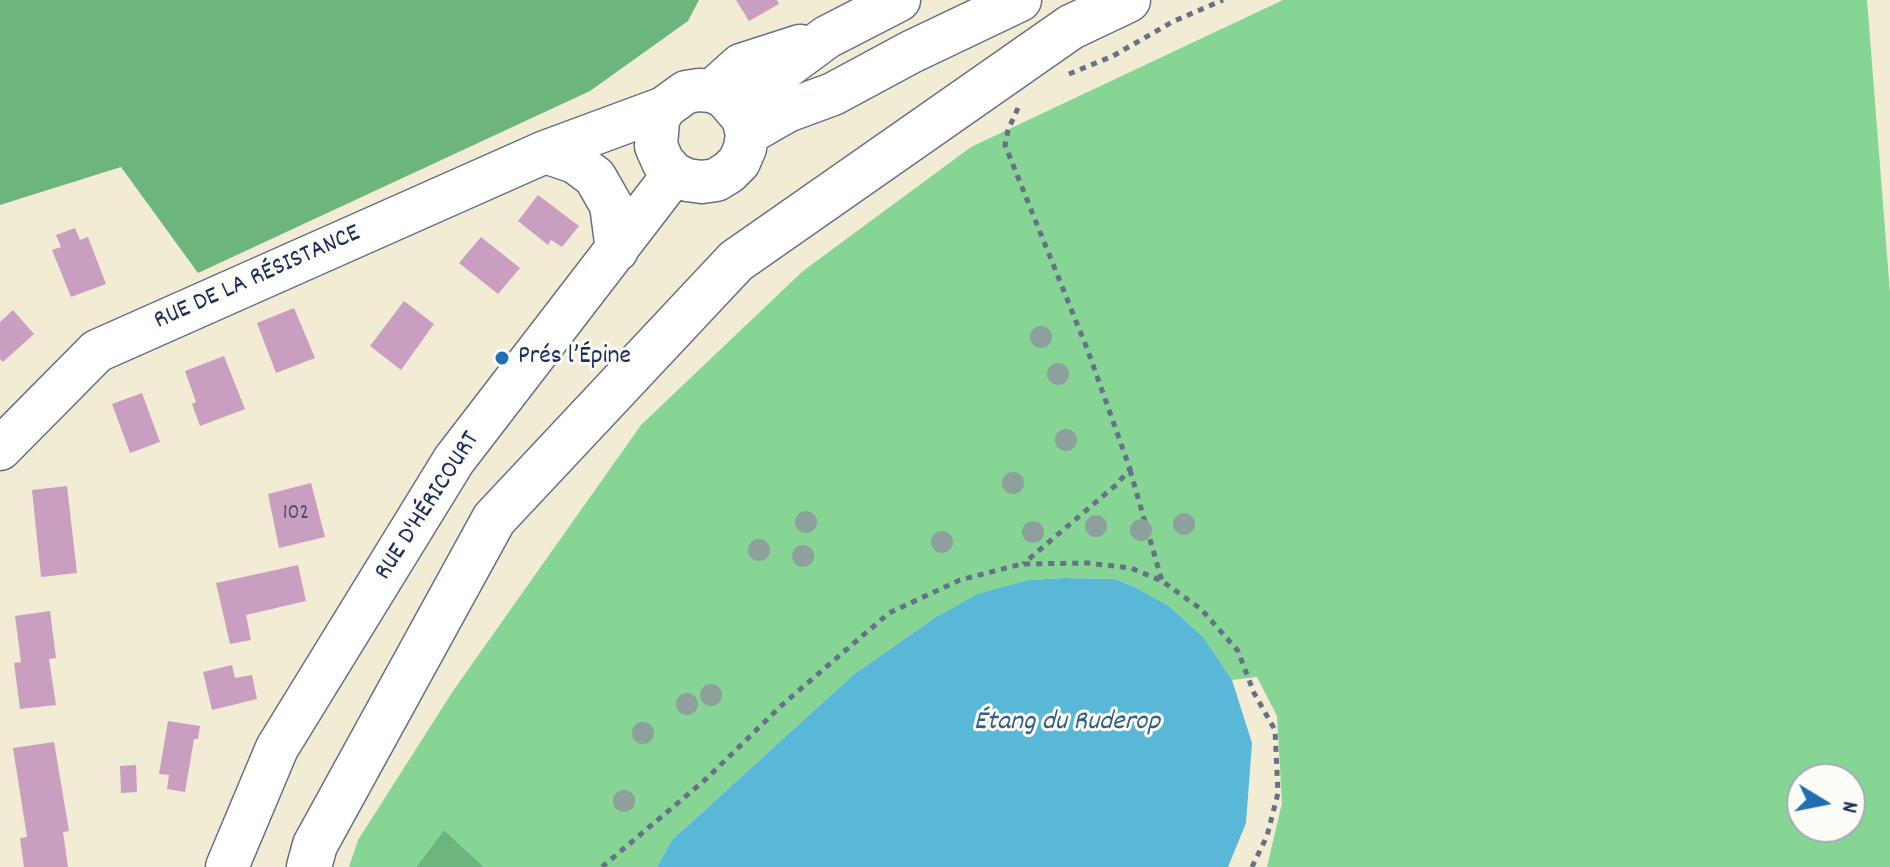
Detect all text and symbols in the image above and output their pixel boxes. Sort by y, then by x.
street label: RUE DE LA RÉSISTANCE [150,220,366,338]
place label: Prés l’Épine [518,342,631,374]
marker: Prés l’Épine [493,349,511,367]
street label: RUE D'HÉRICOURT [369,427,489,587]
house number: 102 [283,502,309,528]
water label: Étang du Ruderop [974,707,1160,741]
north arrow [1786,763,1866,843]
text: N [1832,799,1864,815]

